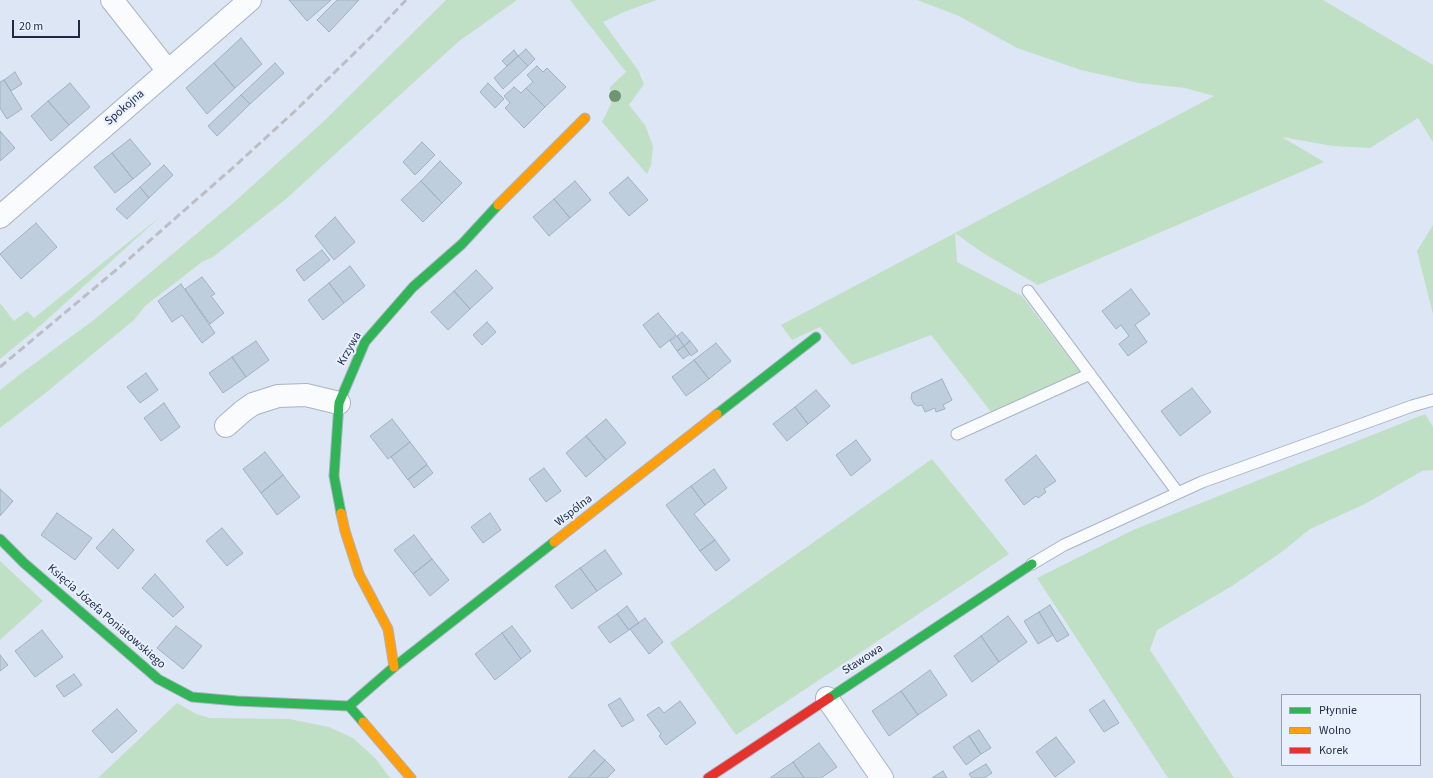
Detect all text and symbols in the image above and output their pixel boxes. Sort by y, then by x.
scale bar [14,12,82,38]
text: 20 m [19,18,43,35]
street label: Spokojna [102,87,148,129]
street label: Krzywa [335,330,365,368]
street label: Wspólna [553,492,595,530]
street label: Księcia Józefa Poniatowskiego [44,562,168,672]
street label: Stawowa [840,642,886,678]
legend [1281,694,1421,766]
text: Płynnie [1319,702,1357,719]
text: Wolno [1319,722,1351,739]
text: Korek [1319,742,1348,759]

